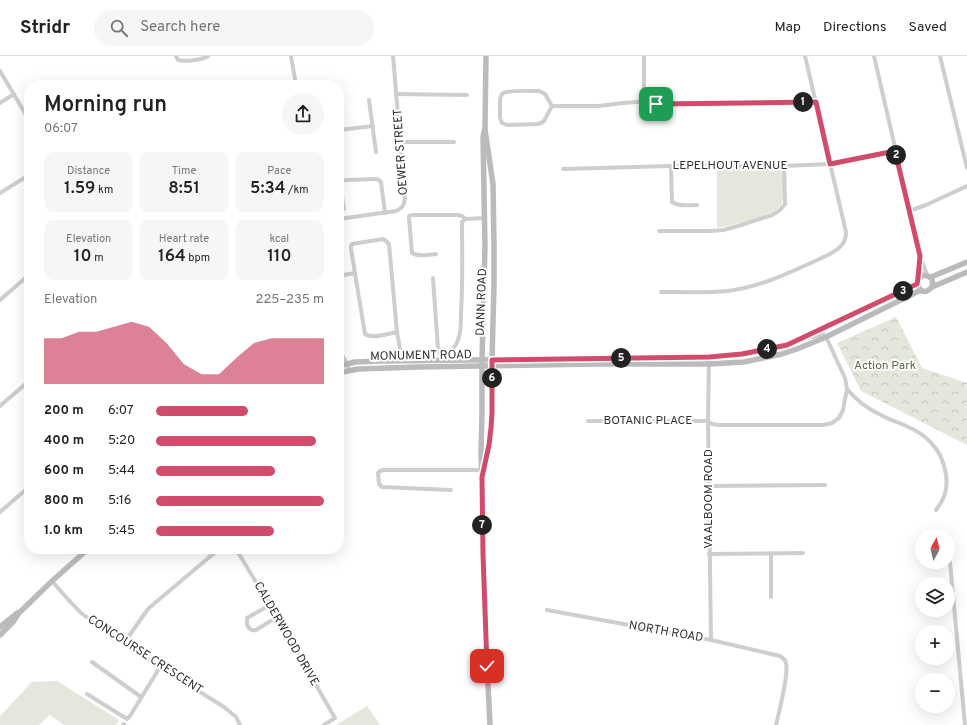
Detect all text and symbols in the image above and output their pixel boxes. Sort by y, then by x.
search box [94,10,374,46]
text: Stridr [20,16,70,40]
icon: search [108,17,130,39]
text: Search here [140,18,220,37]
text: Map [775,19,801,36]
text: Directions [823,19,887,36]
text: Saved [909,19,947,36]
pin [639,87,673,121]
text: Morning run [44,92,167,119]
pin: 1 [793,92,813,112]
button: share [282,93,324,135]
icon: arrive [645,93,667,115]
text: 1 [801,95,805,109]
street label: OEWER STREET [390,108,412,196]
text: 06:07 [44,121,78,137]
pin: 2 [886,145,906,165]
text: 2 [893,148,899,162]
street label: LEPELHOUT AVENUE [672,158,788,174]
text: Distance [67,164,110,178]
text: Time [172,164,196,178]
text: Pace [267,164,291,178]
text: 1.59 [64,178,95,200]
text: 8:51 [168,178,200,200]
text: 5:34 [250,178,286,200]
text: km [95,183,113,197]
text: /km [286,183,309,197]
text: Elevation [66,232,111,246]
text: Heart rate [159,232,209,246]
text: kcal [270,232,289,246]
text: 10 [74,246,92,268]
text: 164 [158,246,186,268]
text: 110 [267,246,292,268]
text: m [92,251,103,265]
text: bpm [186,251,210,265]
street label: DANN ROAD [473,268,491,336]
pin: 3 [893,281,913,301]
text: 3 [900,284,906,298]
text: Elevation [44,292,97,308]
text: 225–235 m [255,292,324,308]
pin: 4 [757,339,777,359]
text: 4 [763,342,771,356]
street label: MONUMENT ROAD [370,347,472,365]
pin: 5 [611,348,631,368]
text: 5 [618,351,624,365]
park label: Action Park [854,358,916,374]
pin: 6 [482,368,502,388]
text: 6 [489,371,495,385]
text: 200 m [44,403,84,419]
text: 6:07 [108,403,133,419]
street label: BOTANIC PLACE [604,413,692,429]
text: 400 m [44,433,84,449]
text: 5:20 [108,433,135,449]
street label: VAALBOOM ROAD [701,449,717,549]
text: 600 m [44,463,84,479]
text: 5:44 [108,463,135,479]
text: 800 m [44,493,84,509]
text: 5:16 [108,493,132,509]
pin: 7 [472,515,492,535]
text: 7 [479,518,485,532]
text: 1.0 km [44,523,83,539]
text: 5:45 [108,523,135,539]
north arrow [915,529,955,569]
map controls [915,529,955,713]
button: layers [915,577,955,617]
street label: CALDERWOOD DRIVE [250,579,322,689]
street label: CONCOURSE CRESCENT [84,612,206,698]
street label: NORTH ROAD [627,618,705,646]
button: + [915,625,955,665]
pin [470,649,504,683]
icon: check [476,655,498,677]
button: − [915,673,955,713]

